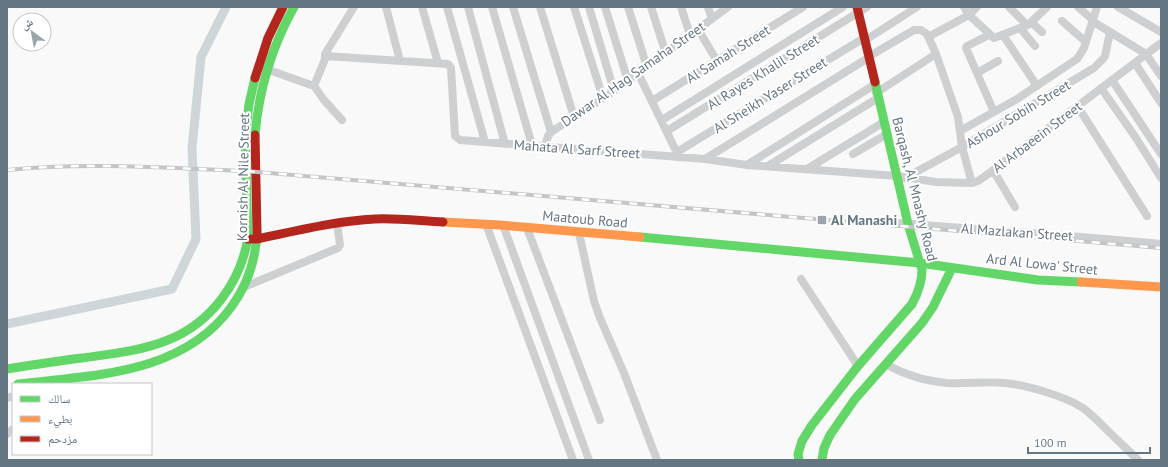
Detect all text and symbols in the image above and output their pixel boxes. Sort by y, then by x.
north arrow [12,12,52,52]
text: ش [18,14,36,33]
street label: Dawar Al Hag Samaha Street [557,17,709,131]
street label: Al Samah Street [683,21,774,87]
street label: Al Rayes Khalil Street [704,30,823,114]
street label: Al Sheikh Yaser Street [710,53,830,137]
street label: Ashour Sobih Street [962,76,1074,152]
street label: Al Arbaeein Street [988,97,1086,177]
street label: Kornish Al Nile Street [233,112,253,241]
street label: Barqash, Al Mnashy Road [888,115,942,263]
street label: Mahata Al Sarf Street [513,136,641,162]
street label: Maatoub Road [542,206,628,232]
place label: Al Manashi [831,211,897,229]
marker: Al Manashi [816,214,828,226]
street label: Al Mazlakan Street [960,219,1074,245]
street label: Ard Al Lowa' Street [985,249,1099,279]
legend [12,383,152,455]
text: سالك [48,391,70,406]
text: بطيء [48,411,72,429]
scale bar [1028,429,1150,455]
text: مزدحم [48,431,77,447]
text: 100 m [1034,435,1067,450]

